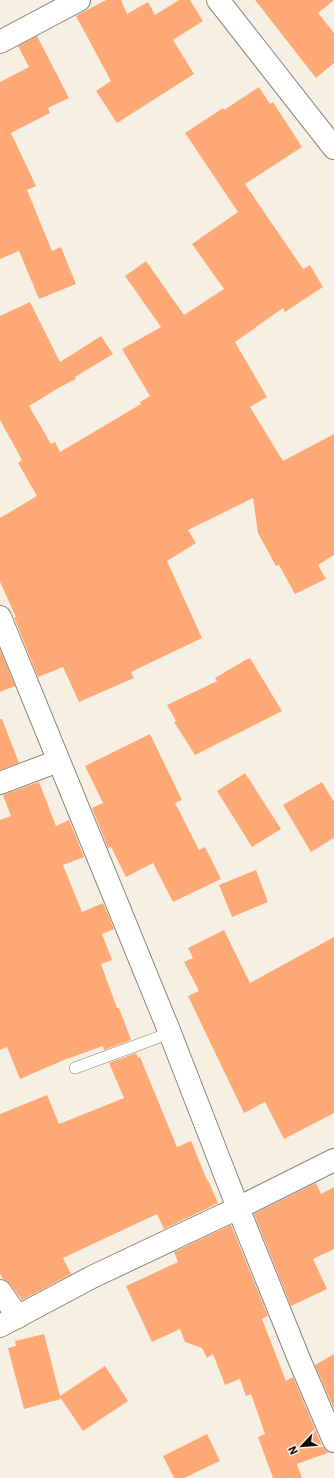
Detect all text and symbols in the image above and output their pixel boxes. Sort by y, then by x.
north arrow [282,1426,322,1466]
text: N [285,1444,301,1457]

